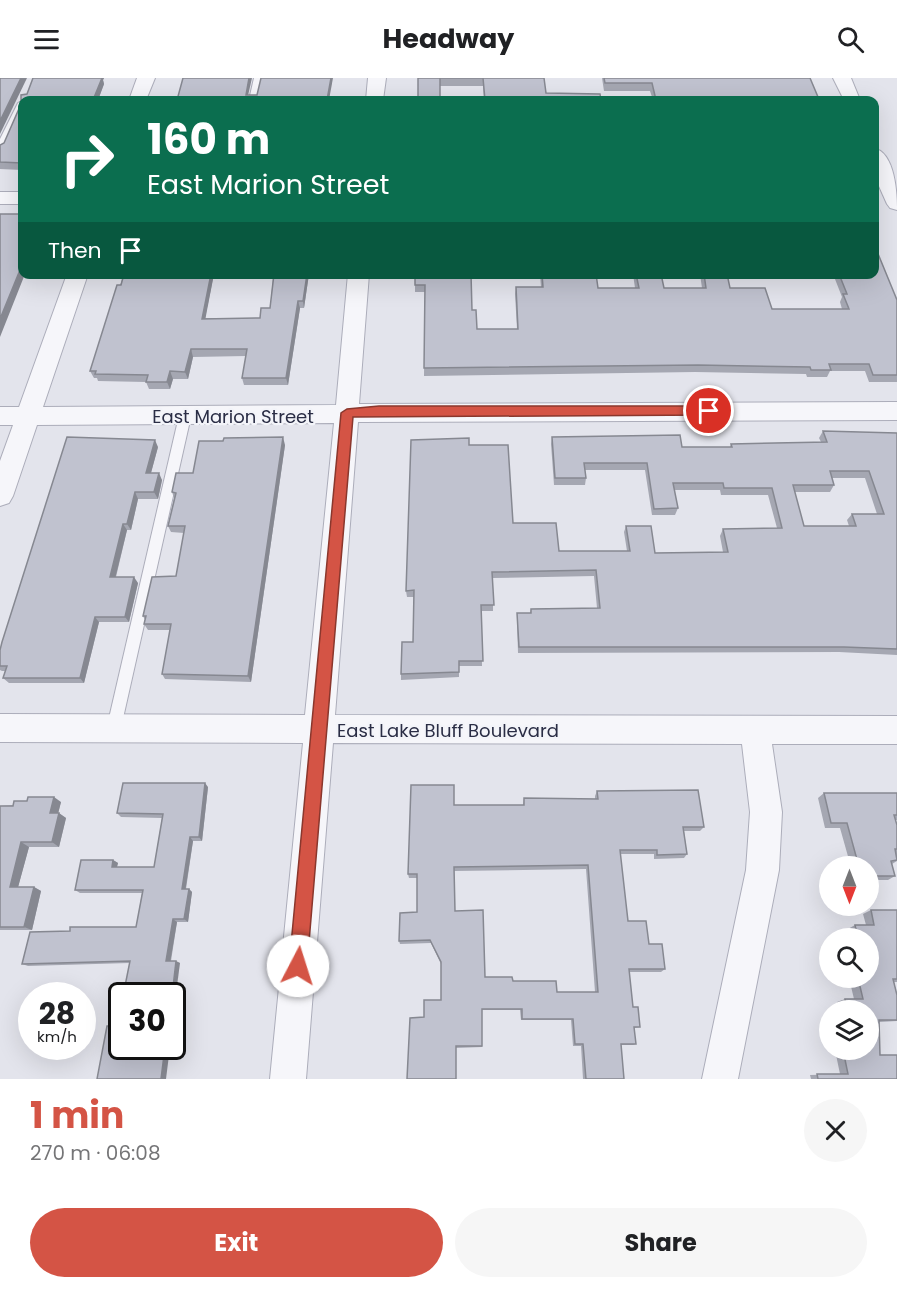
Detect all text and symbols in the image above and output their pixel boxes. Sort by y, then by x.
text: Headway [383,20,514,57]
icon: menu [30,23,63,56]
icon: search [834,23,867,56]
text: 160 m [147,110,270,169]
icon: right [48,120,126,198]
text: East Marion Street [147,166,389,203]
icon: arrive [114,234,147,267]
text: Then [48,235,102,266]
pin [683,385,734,436]
icon: arrive [692,394,725,427]
street label: East Marion Street [152,404,314,429]
street label: East Lake Bluff Boulevard [337,718,559,743]
north arrow [819,856,879,916]
map controls [819,856,879,1060]
button: search [819,928,879,988]
position arrow [266,934,330,998]
speed limit sign: 30 [108,982,186,1060]
text: 28 [39,992,75,1035]
button: layers [819,1000,879,1060]
text: km/h [37,1026,77,1047]
text: 1 min [30,1090,124,1141]
button: close [804,1099,867,1162]
text: 270 m · 06:08 [30,1139,161,1167]
button: Exit [30,1208,443,1277]
button: Share [455,1208,867,1277]

